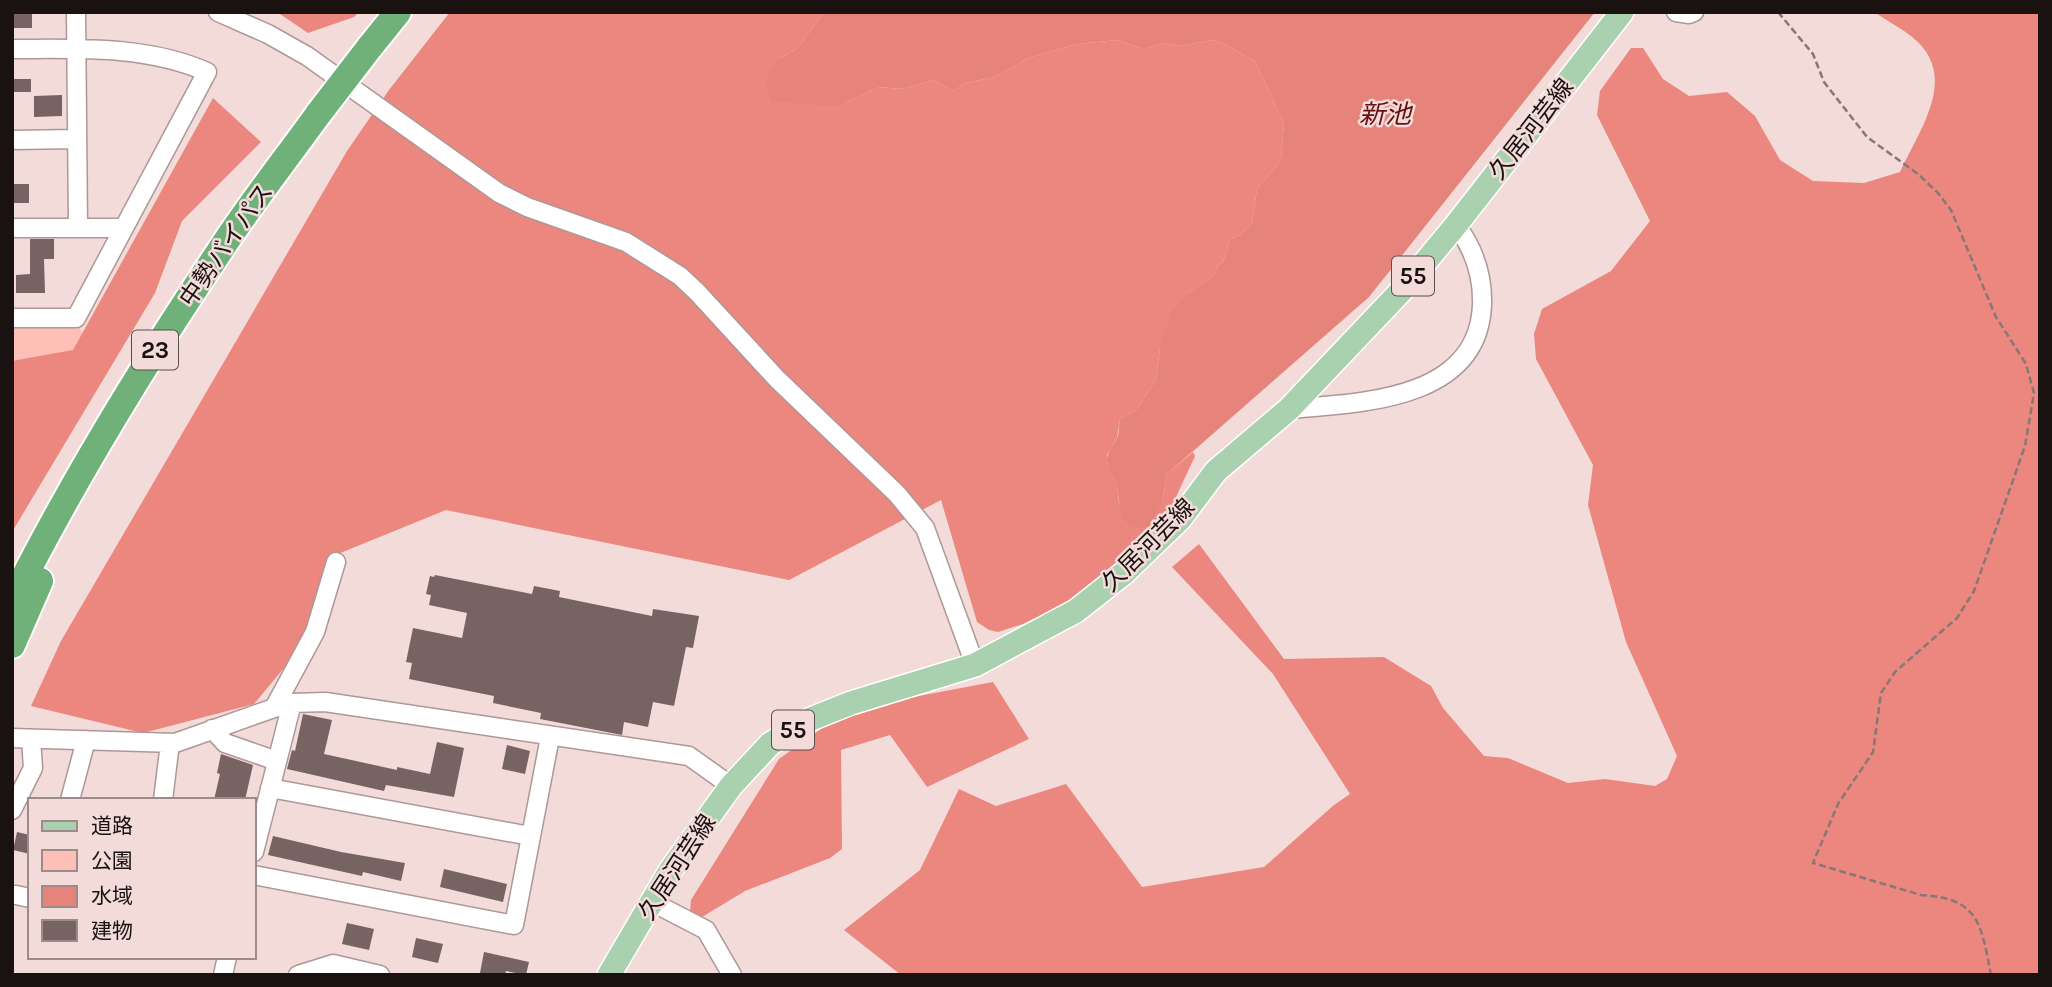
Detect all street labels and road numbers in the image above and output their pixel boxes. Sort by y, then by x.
street label: 久居河芸線 [1483,73,1579,185]
street label: 中勢バイパス [173,178,279,312]
road number: 55 [1392,256,1434,296]
road number: 23 [132,330,178,370]
street label: 久居河芸線 [1096,493,1200,597]
road number: 55 [772,710,814,750]
street label: 久居河芸線 [633,809,721,925]

